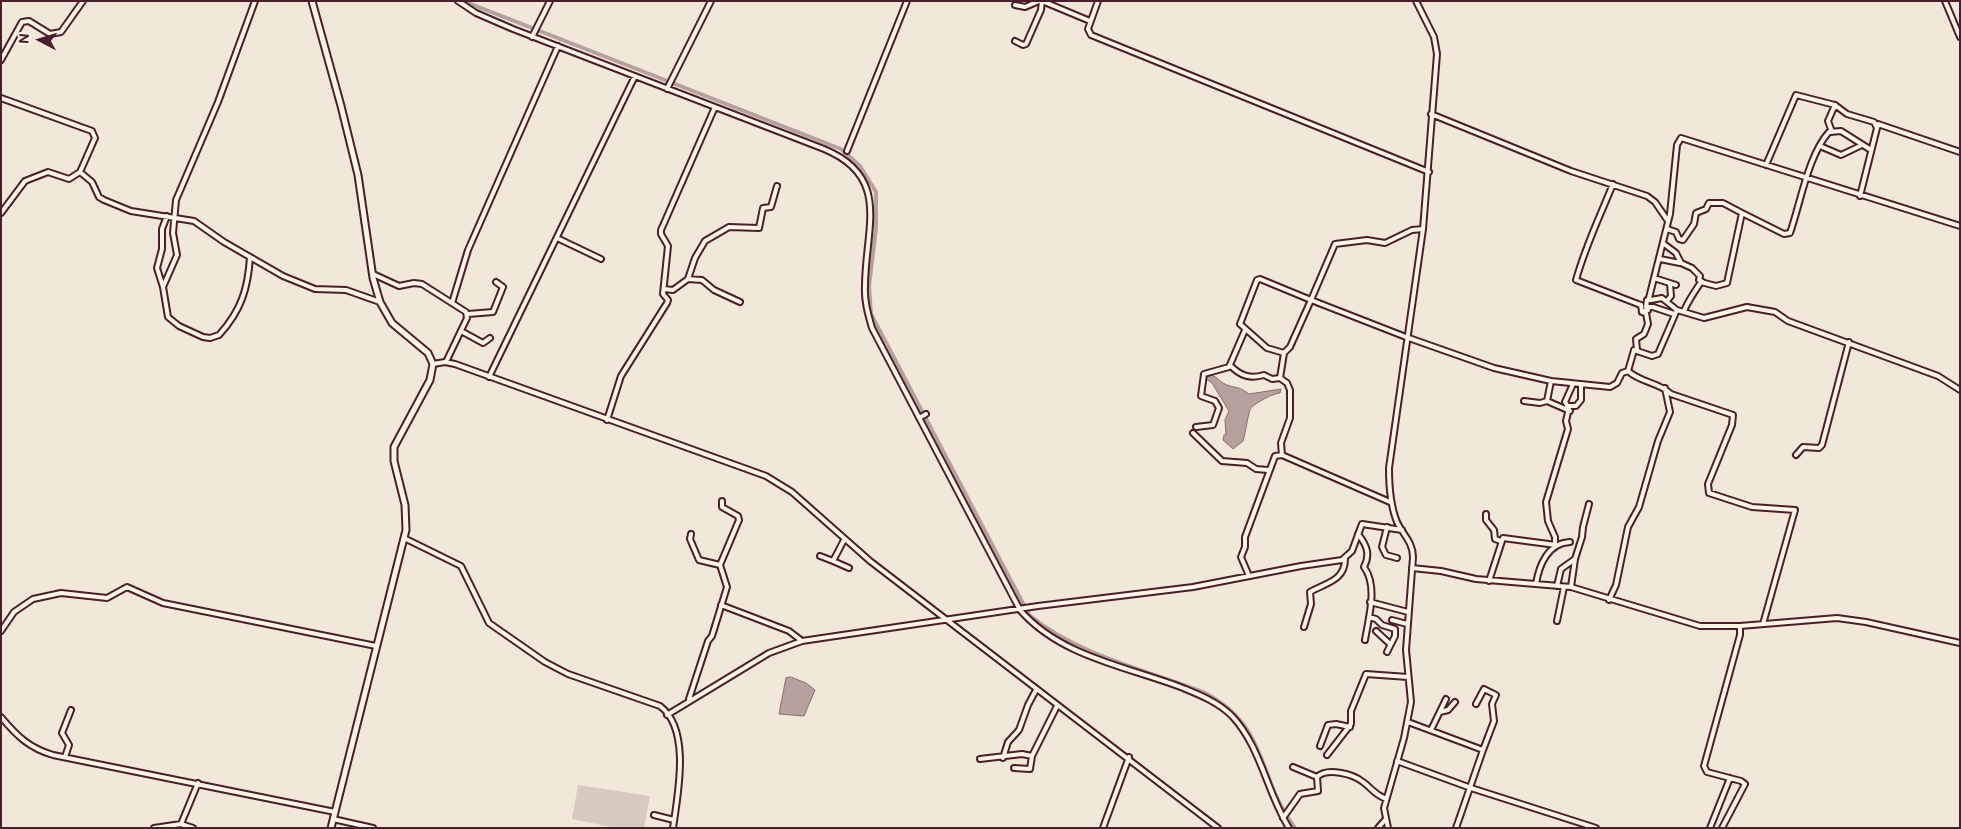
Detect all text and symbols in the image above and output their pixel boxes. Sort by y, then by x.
north arrow [15,15,65,65]
text: N [16,33,33,45]

